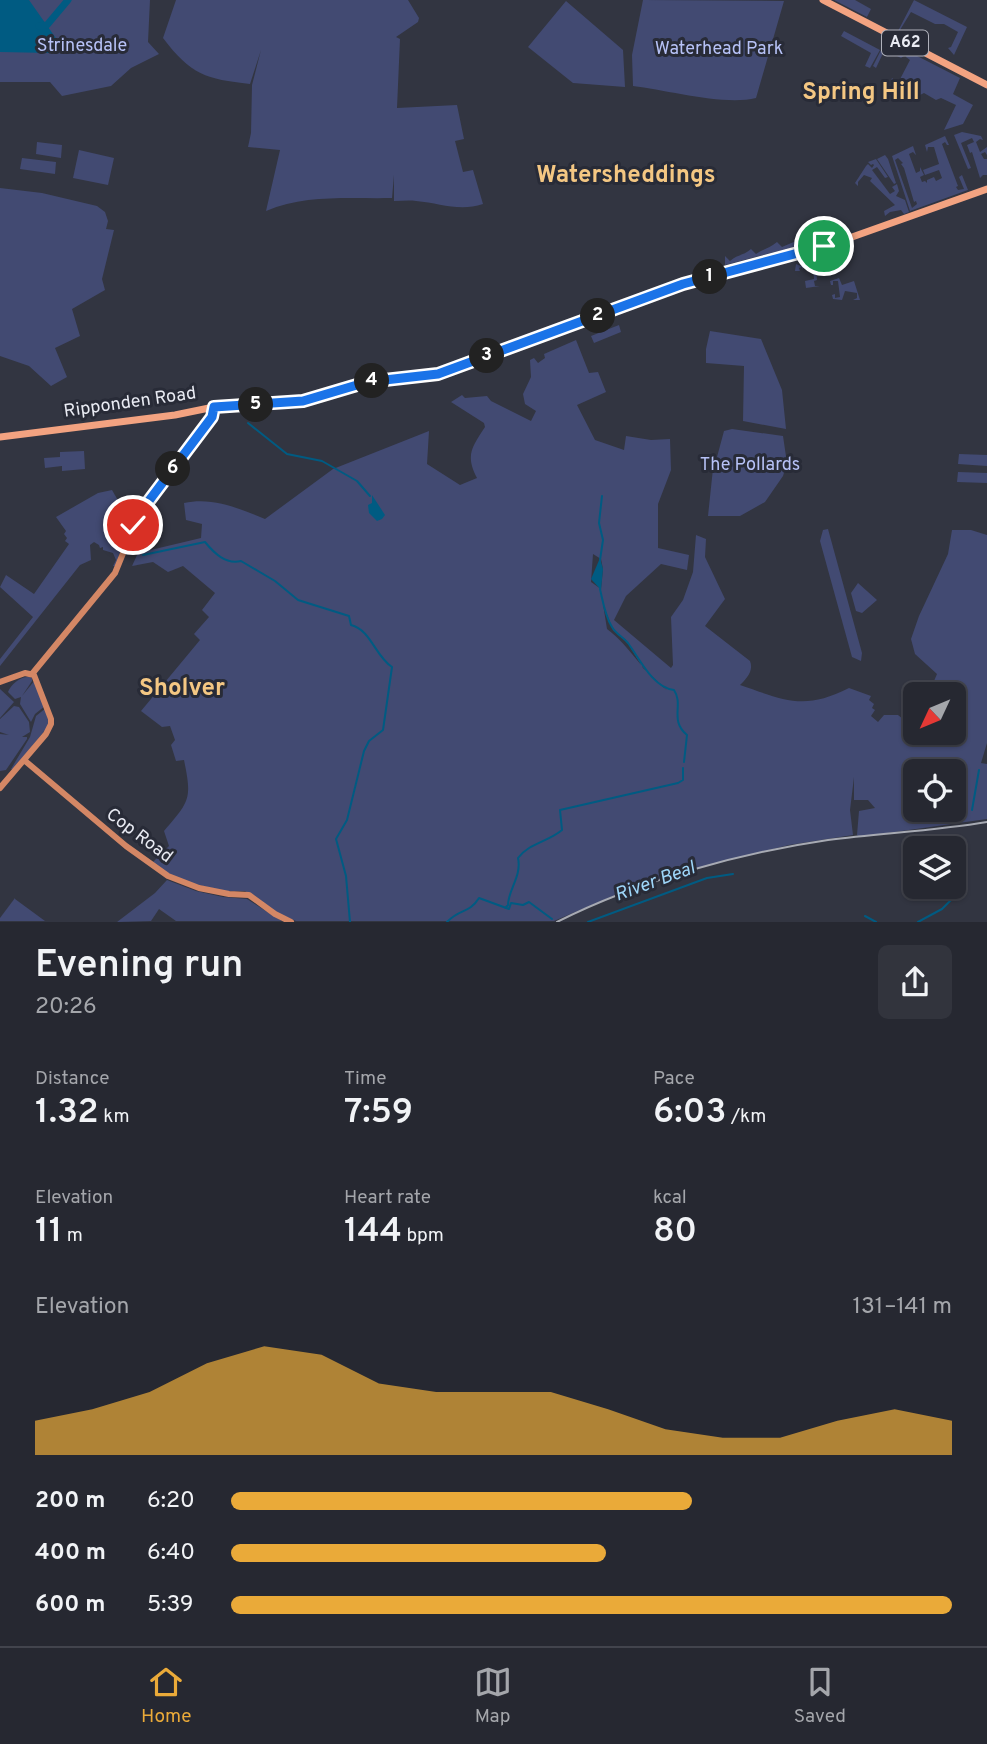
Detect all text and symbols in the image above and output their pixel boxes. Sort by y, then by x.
road number: A62 [882,31,928,56]
park label: Strinesdale [37,35,127,58]
park label: Waterhead Park [655,38,783,61]
district label: Spring Hill [802,78,920,108]
district label: Watersheddings [536,161,716,191]
pin [794,216,854,276]
icon: arrive [805,227,843,265]
pin: 1 [692,260,728,294]
text: 1 [706,264,713,288]
pin: 2 [580,298,616,334]
text: 2 [592,303,603,327]
pin: 3 [470,338,504,374]
text: 3 [481,343,492,367]
pin: 4 [354,364,390,398]
text: 4 [365,368,378,392]
street label: Ripponden Road [62,382,198,424]
pin: 5 [238,388,274,422]
text: 5 [250,392,261,416]
pin: 6 [156,452,190,486]
park label: The Pollards [700,454,800,477]
text: 6 [167,456,178,480]
pin [103,495,163,555]
icon: check [114,506,152,544]
district label: Sholver [139,674,225,704]
north arrow [903,682,966,746]
map controls [903,682,966,899]
button: locate [903,759,966,822]
street label: Cop Road [101,803,177,869]
button: layers [903,836,966,899]
water label: River Beal [612,856,700,908]
text: Evening run [35,942,243,991]
button: share [878,945,952,1019]
text: 20:26 [35,993,97,1022]
text: Distance [35,1067,110,1091]
text: Time [344,1067,387,1091]
text: Pace [653,1067,695,1091]
text: 1.32 [35,1091,99,1135]
text: 7:59 [344,1091,413,1135]
text: 6:03 [653,1091,726,1135]
text: km [99,1105,130,1129]
text: /km [726,1105,766,1129]
text: Elevation [35,1186,113,1210]
text: Heart rate [344,1186,431,1210]
text: kcal [653,1186,687,1210]
text: 11 [35,1210,62,1254]
text: 144 [344,1210,402,1254]
text: 80 [653,1210,697,1254]
text: m [62,1224,83,1248]
text: bpm [402,1224,444,1248]
text: Elevation [35,1293,130,1322]
text: 131–141 m [852,1293,952,1322]
text: 200 m [35,1487,105,1516]
text: 6:20 [147,1487,195,1516]
text: 400 m [35,1539,106,1568]
text: 6:40 [147,1539,195,1568]
text: 600 m [35,1591,105,1620]
text: 5:39 [147,1591,194,1620]
tab: Home [141,1663,192,1729]
tab: Map [474,1663,512,1729]
tab: Saved [794,1663,846,1729]

